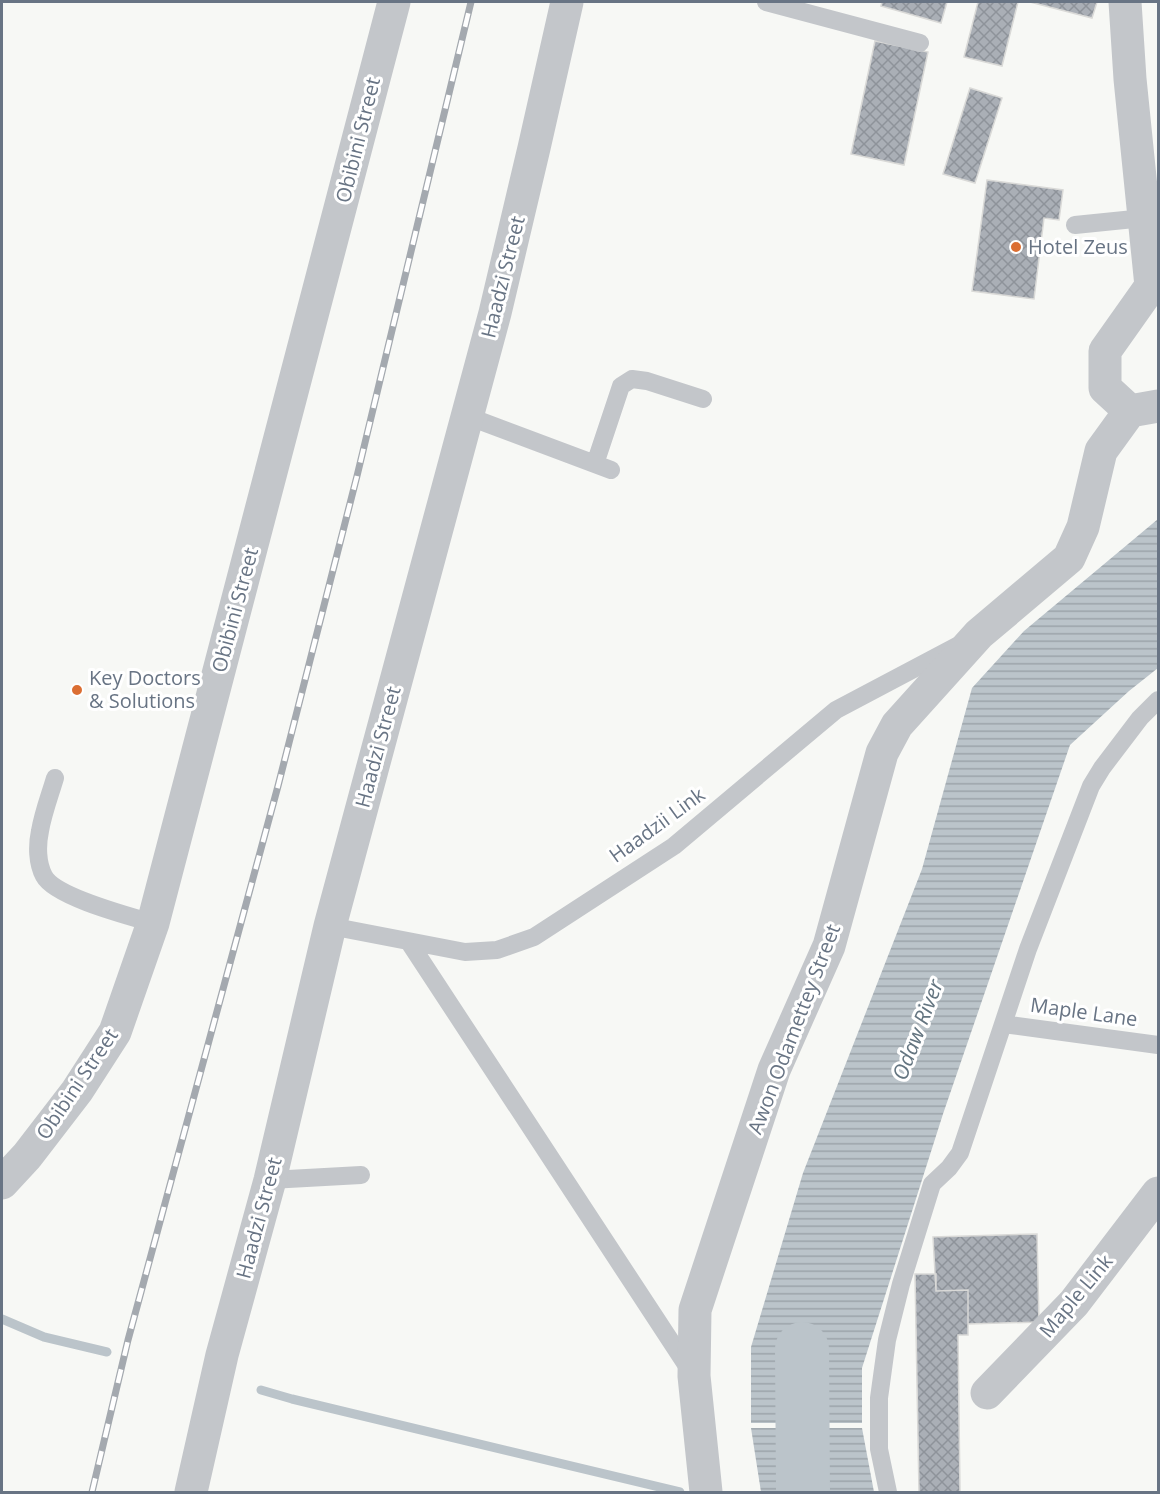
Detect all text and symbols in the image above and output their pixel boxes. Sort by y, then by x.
street label: Obibini Street [329,74,386,205]
street label: Haadzi Street [474,213,531,341]
place label: Hotel Zeus [1028,233,1128,260]
marker: Hotel Zeus [1009,240,1023,254]
street label: Obibini Street [205,544,264,675]
place label: Key Doctors & Solutions [89,664,201,714]
marker: Key Doctors & Solutions [70,683,84,697]
street label: Haadzi Street [348,683,407,811]
street label: Haadzii Link [603,780,710,868]
street label: Awon Odamettey Street [741,920,846,1138]
water label: Odaw River [885,975,949,1084]
street label: Maple Lane [1029,991,1139,1032]
street label: Obibini Street [29,1023,124,1145]
street label: Haadzi Street [229,1154,288,1282]
street label: Maple Link [1033,1248,1119,1343]

